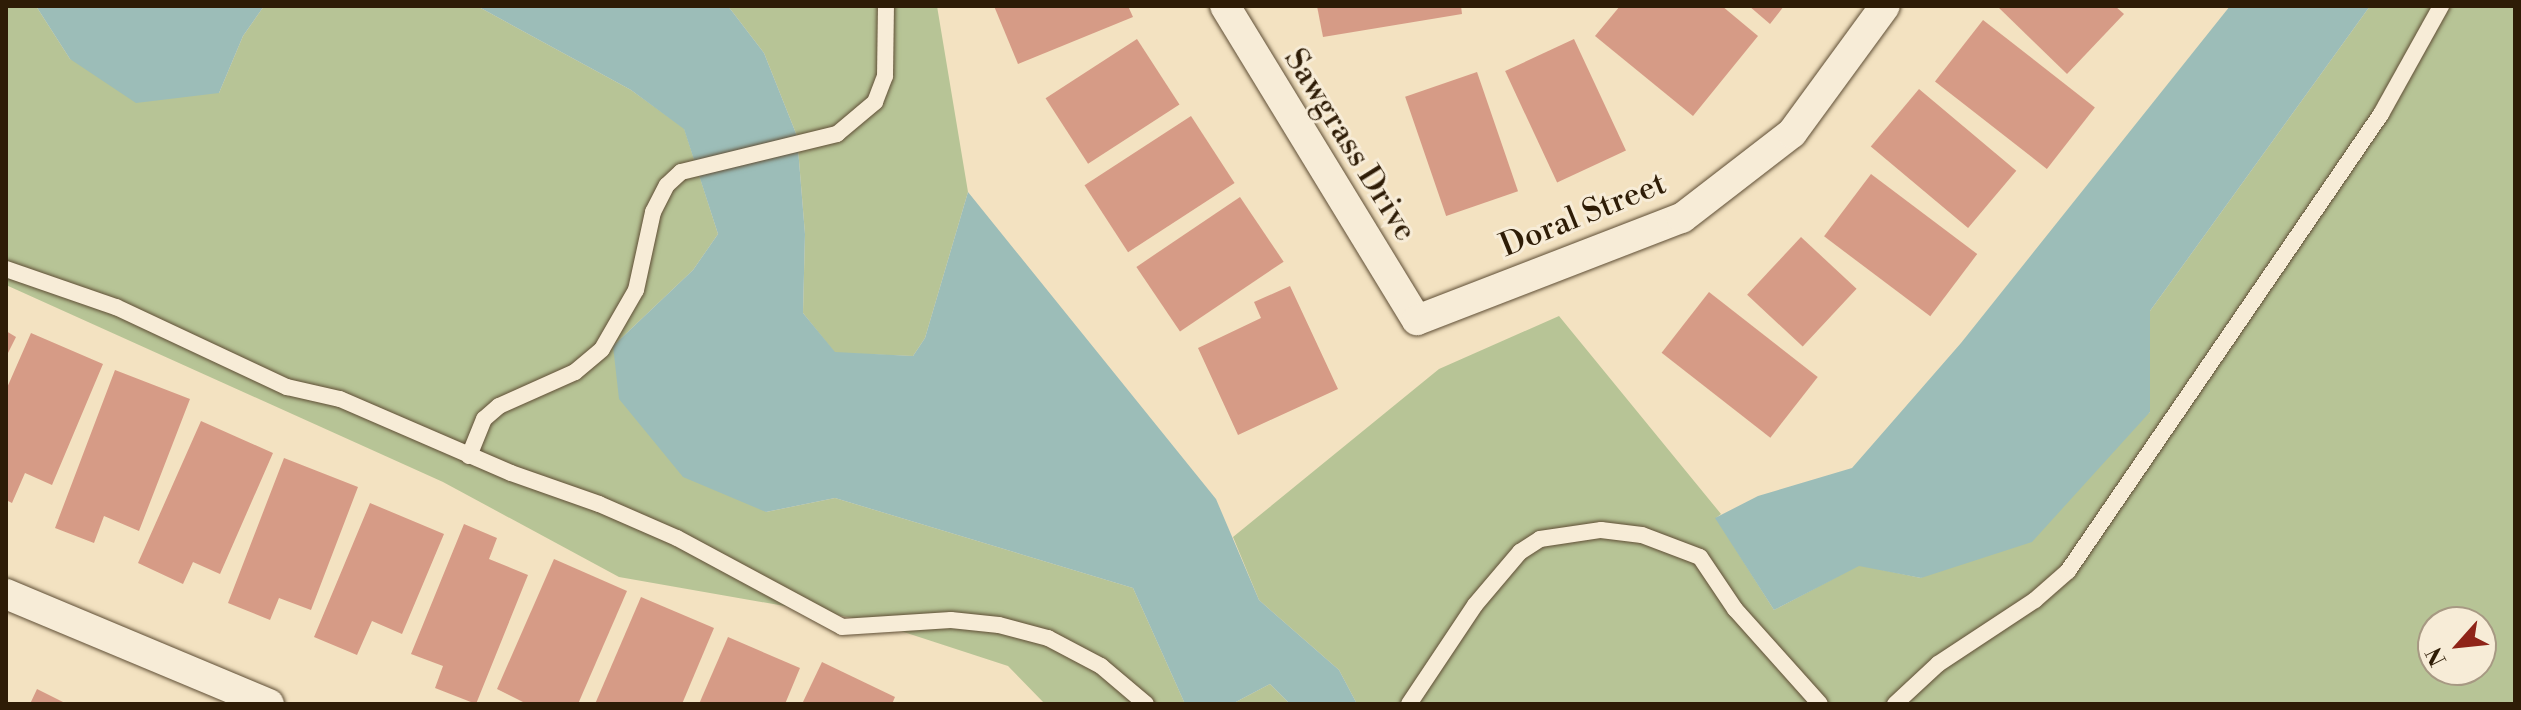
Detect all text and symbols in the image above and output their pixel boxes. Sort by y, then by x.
street label: Sawgrass Drive [1276,42,1424,248]
street label: Doral Street [1494,164,1672,266]
north arrow [2417,606,2497,686]
text: N [2421,642,2453,670]

